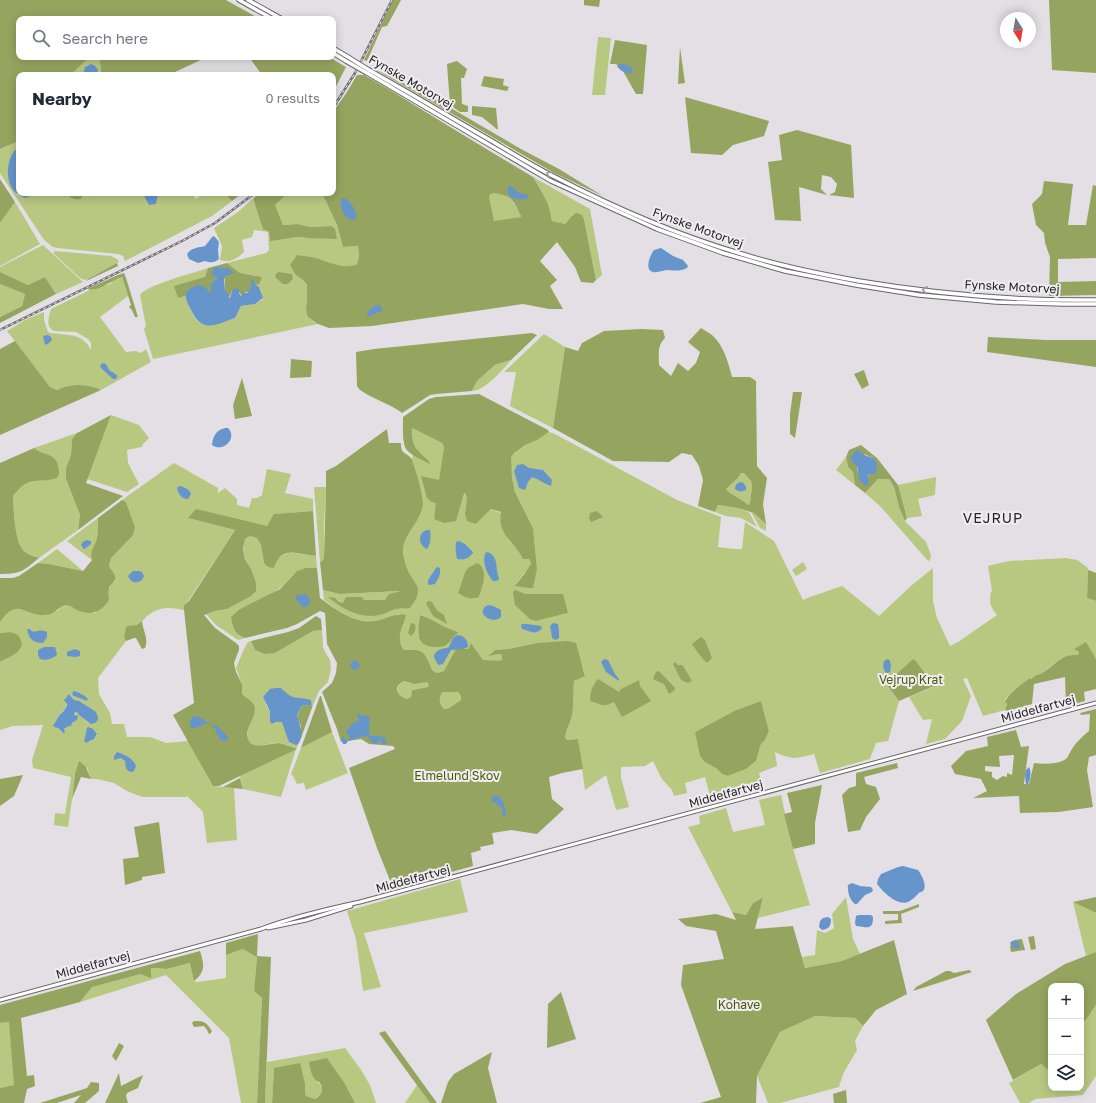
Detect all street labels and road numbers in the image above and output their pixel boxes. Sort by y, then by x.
street label: Fynske Motorvej [366,51,456,112]
street label: Fynske Motorvej [651,204,746,251]
street label: Fynske Motorvej [964,277,1060,296]
street label: Middelfartvej [999,691,1077,726]
street label: Middelfartvej [687,776,765,811]
street label: Middelfartvej [374,861,452,896]
street label: Middelfartvej [54,947,132,982]

